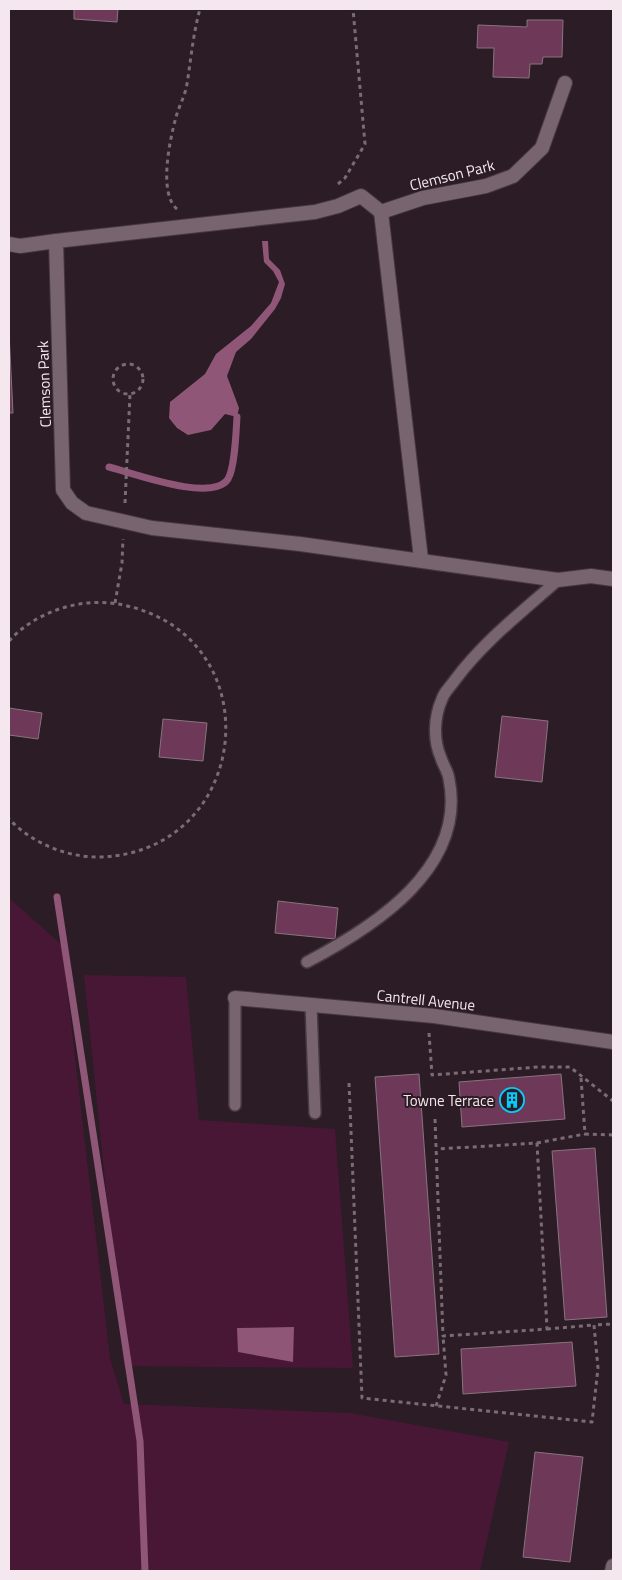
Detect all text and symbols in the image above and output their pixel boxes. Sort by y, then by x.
street label: Clemson Park [407,153,497,197]
street label: Clemson Park [31,340,57,428]
street label: Cantrell Avenue [376,983,476,1017]
building icon: Towne Terrace [499,1087,525,1113]
place label: Towne Terrace [403,1089,494,1112]

